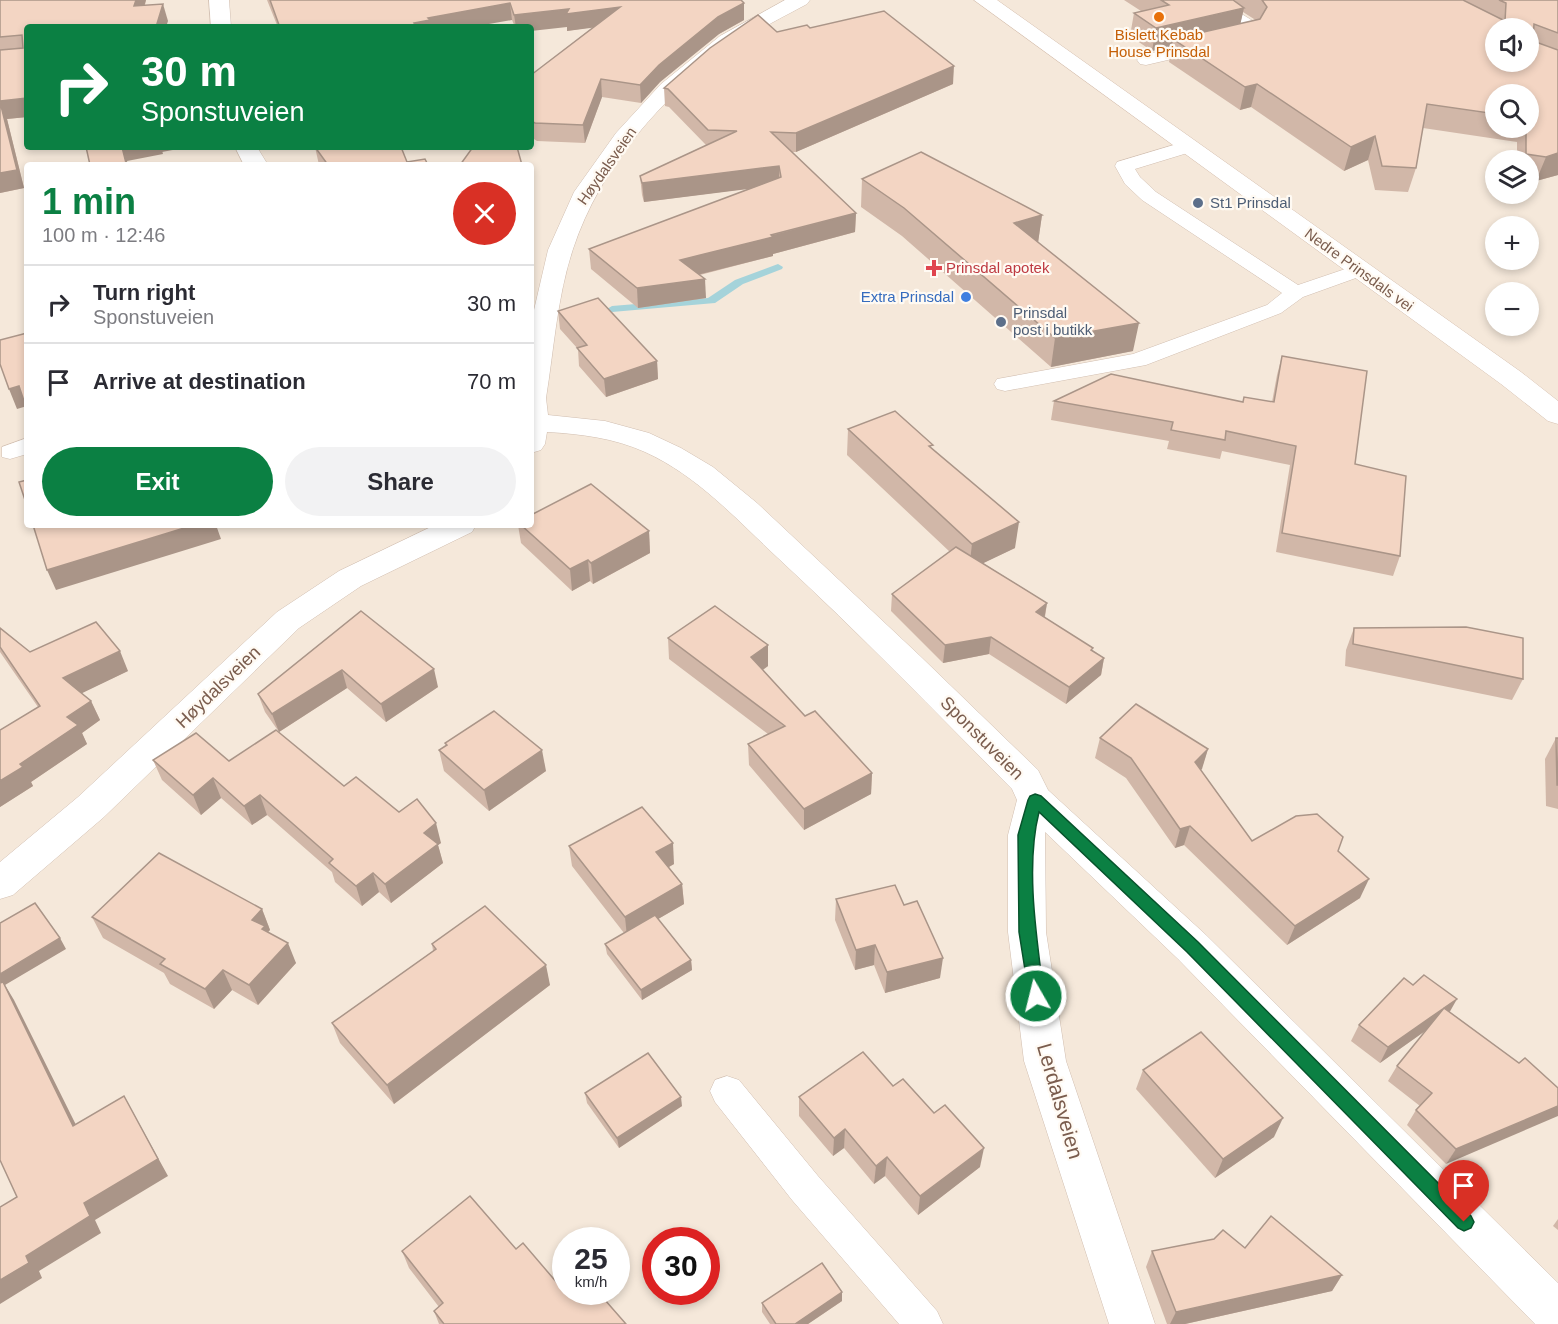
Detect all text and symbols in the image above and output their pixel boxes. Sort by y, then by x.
marker: Bislett Kebab House Prinsdal [1152,10,1166,24]
map controls [1485,18,1539,336]
button: sound [1485,18,1539,72]
place label: Bislett Kebab House Prinsdal [1108,26,1210,60]
icon: right [42,48,120,126]
text: 30 m [141,48,237,95]
button: search [1485,84,1539,138]
text: Sponstuveien [141,97,305,127]
street label: Høydalsveien [574,124,640,208]
button: layers [1485,150,1539,204]
text: 1 min [42,181,136,222]
button: close [453,182,516,245]
place label: St1 Prinsdal [1210,194,1291,211]
marker: St1 Prinsdal [1191,196,1205,210]
button: + [1485,216,1539,270]
text: 100 m · 12:46 [42,224,165,246]
street label: Nedre Prinsdals vei [1302,224,1417,315]
place label: Prinsdal apotek [946,259,1050,276]
marker: Prinsdal apotek [927,261,941,275]
text: Turn right [93,280,195,305]
button: − [1485,282,1539,336]
icon: right [42,288,75,321]
place label: Extra Prinsdal [861,288,954,305]
marker: Extra Prinsdal [959,290,973,304]
text: 30 m [467,291,516,316]
place label: Prinsdal post i butikk [1013,304,1093,338]
text: Sponstuveien [93,306,214,328]
marker: Prinsdal post i butikk [994,315,1008,329]
icon: arrive [42,366,75,399]
text: Arrive at destination [93,369,306,394]
text: 70 m [467,369,516,394]
button: Exit [42,447,273,516]
button: Share [285,447,516,516]
street label: Høydalsveien [172,642,264,732]
street label: Sponstuveien [936,692,1028,784]
position arrow [1004,964,1068,1028]
street label: Lerdalsveien [1033,1040,1088,1161]
pin [1438,1160,1489,1222]
icon: arrive [1447,1169,1480,1202]
speed limit sign: 30 [642,1227,720,1305]
text: 25 [574,1242,608,1275]
text: km/h [575,1273,607,1290]

